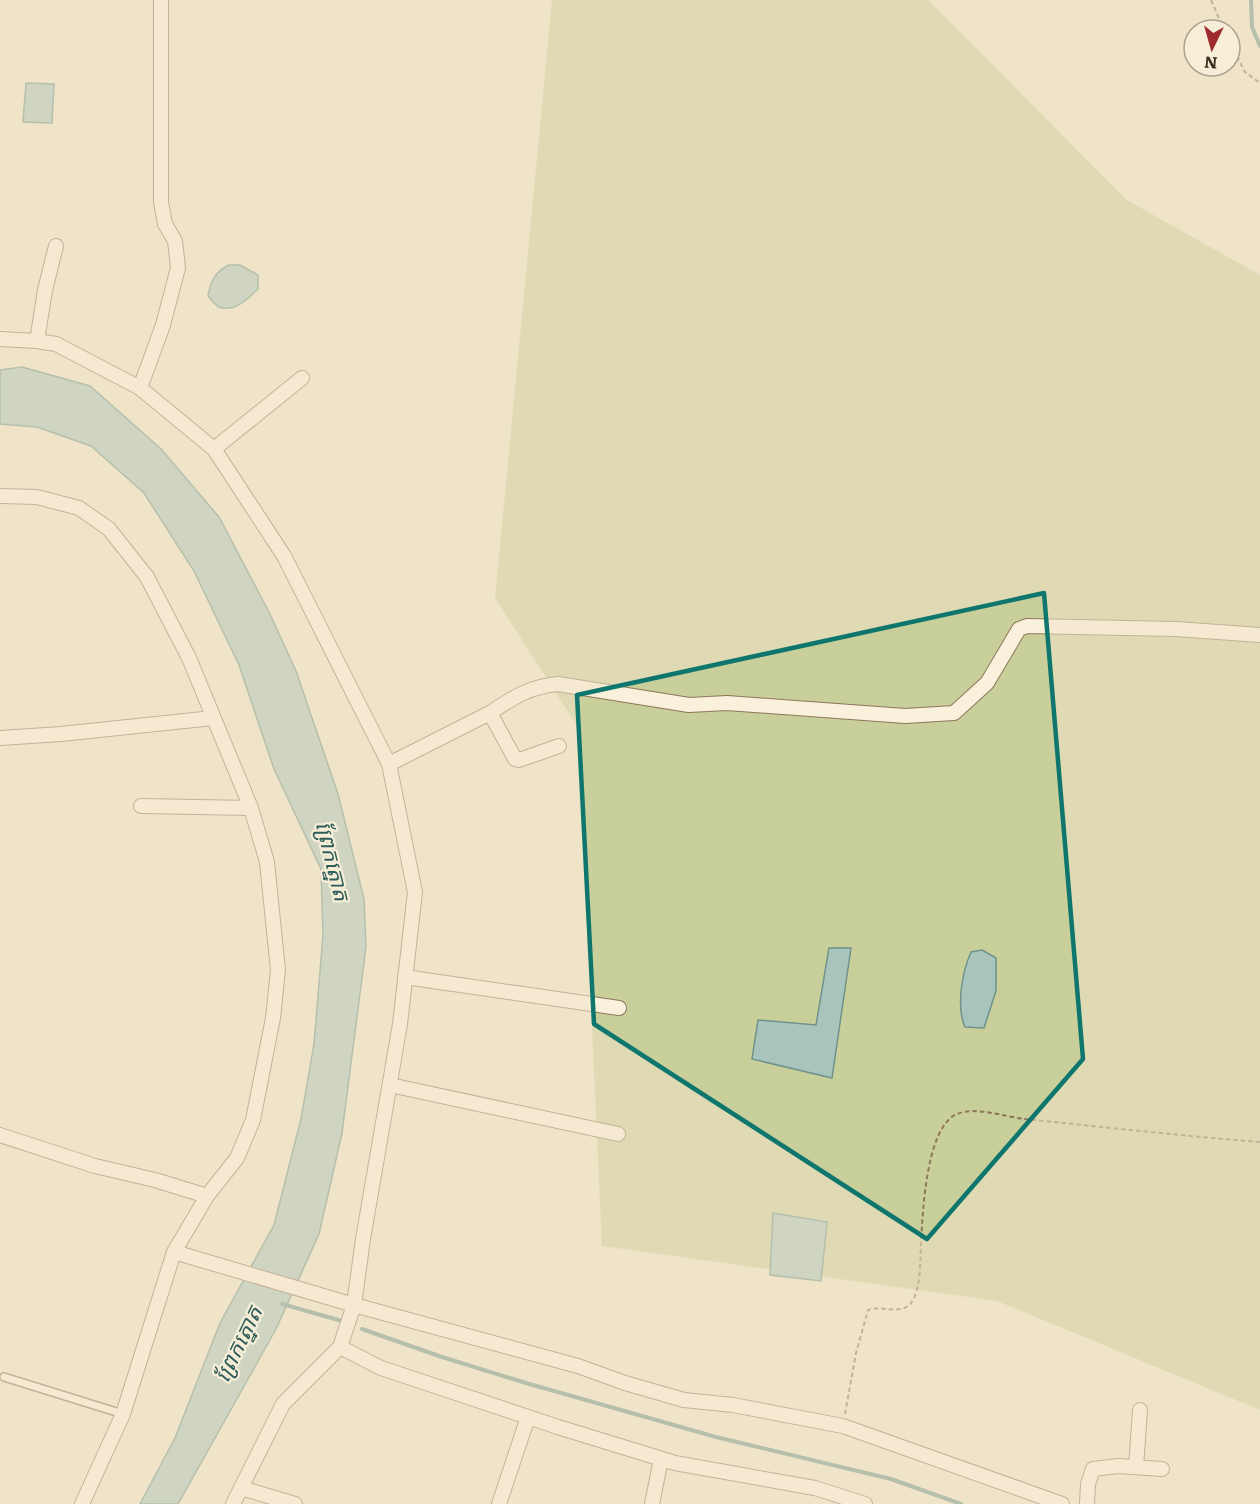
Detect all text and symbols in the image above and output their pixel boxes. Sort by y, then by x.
north arrow [1182,18,1242,78]
text: N [1203,51,1218,76]
water label: ព្រែកត្នោត [309,817,361,906]
water label: ព្រែកត្នោត [204,1298,270,1387]

